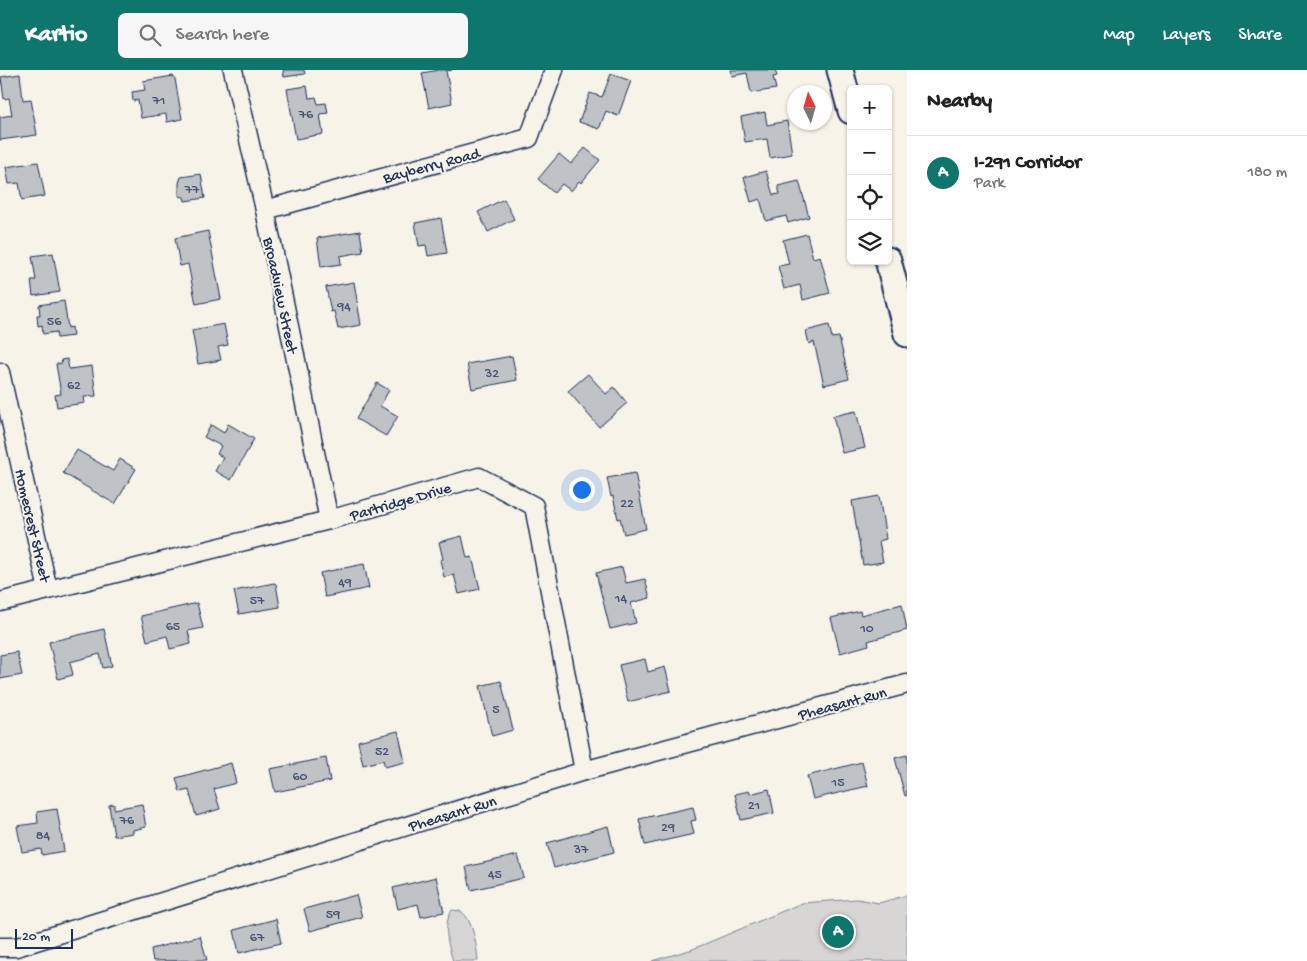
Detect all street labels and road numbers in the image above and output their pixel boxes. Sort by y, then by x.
street label: Bayberry Road [380,145,484,190]
street label: Broadview Street [257,235,300,357]
street label: Homecrest Street [8,467,53,586]
street label: Partridge Drive [347,480,454,527]
street label: Pheasant Run [796,684,890,727]
street label: Pheasant Run [406,793,500,838]

